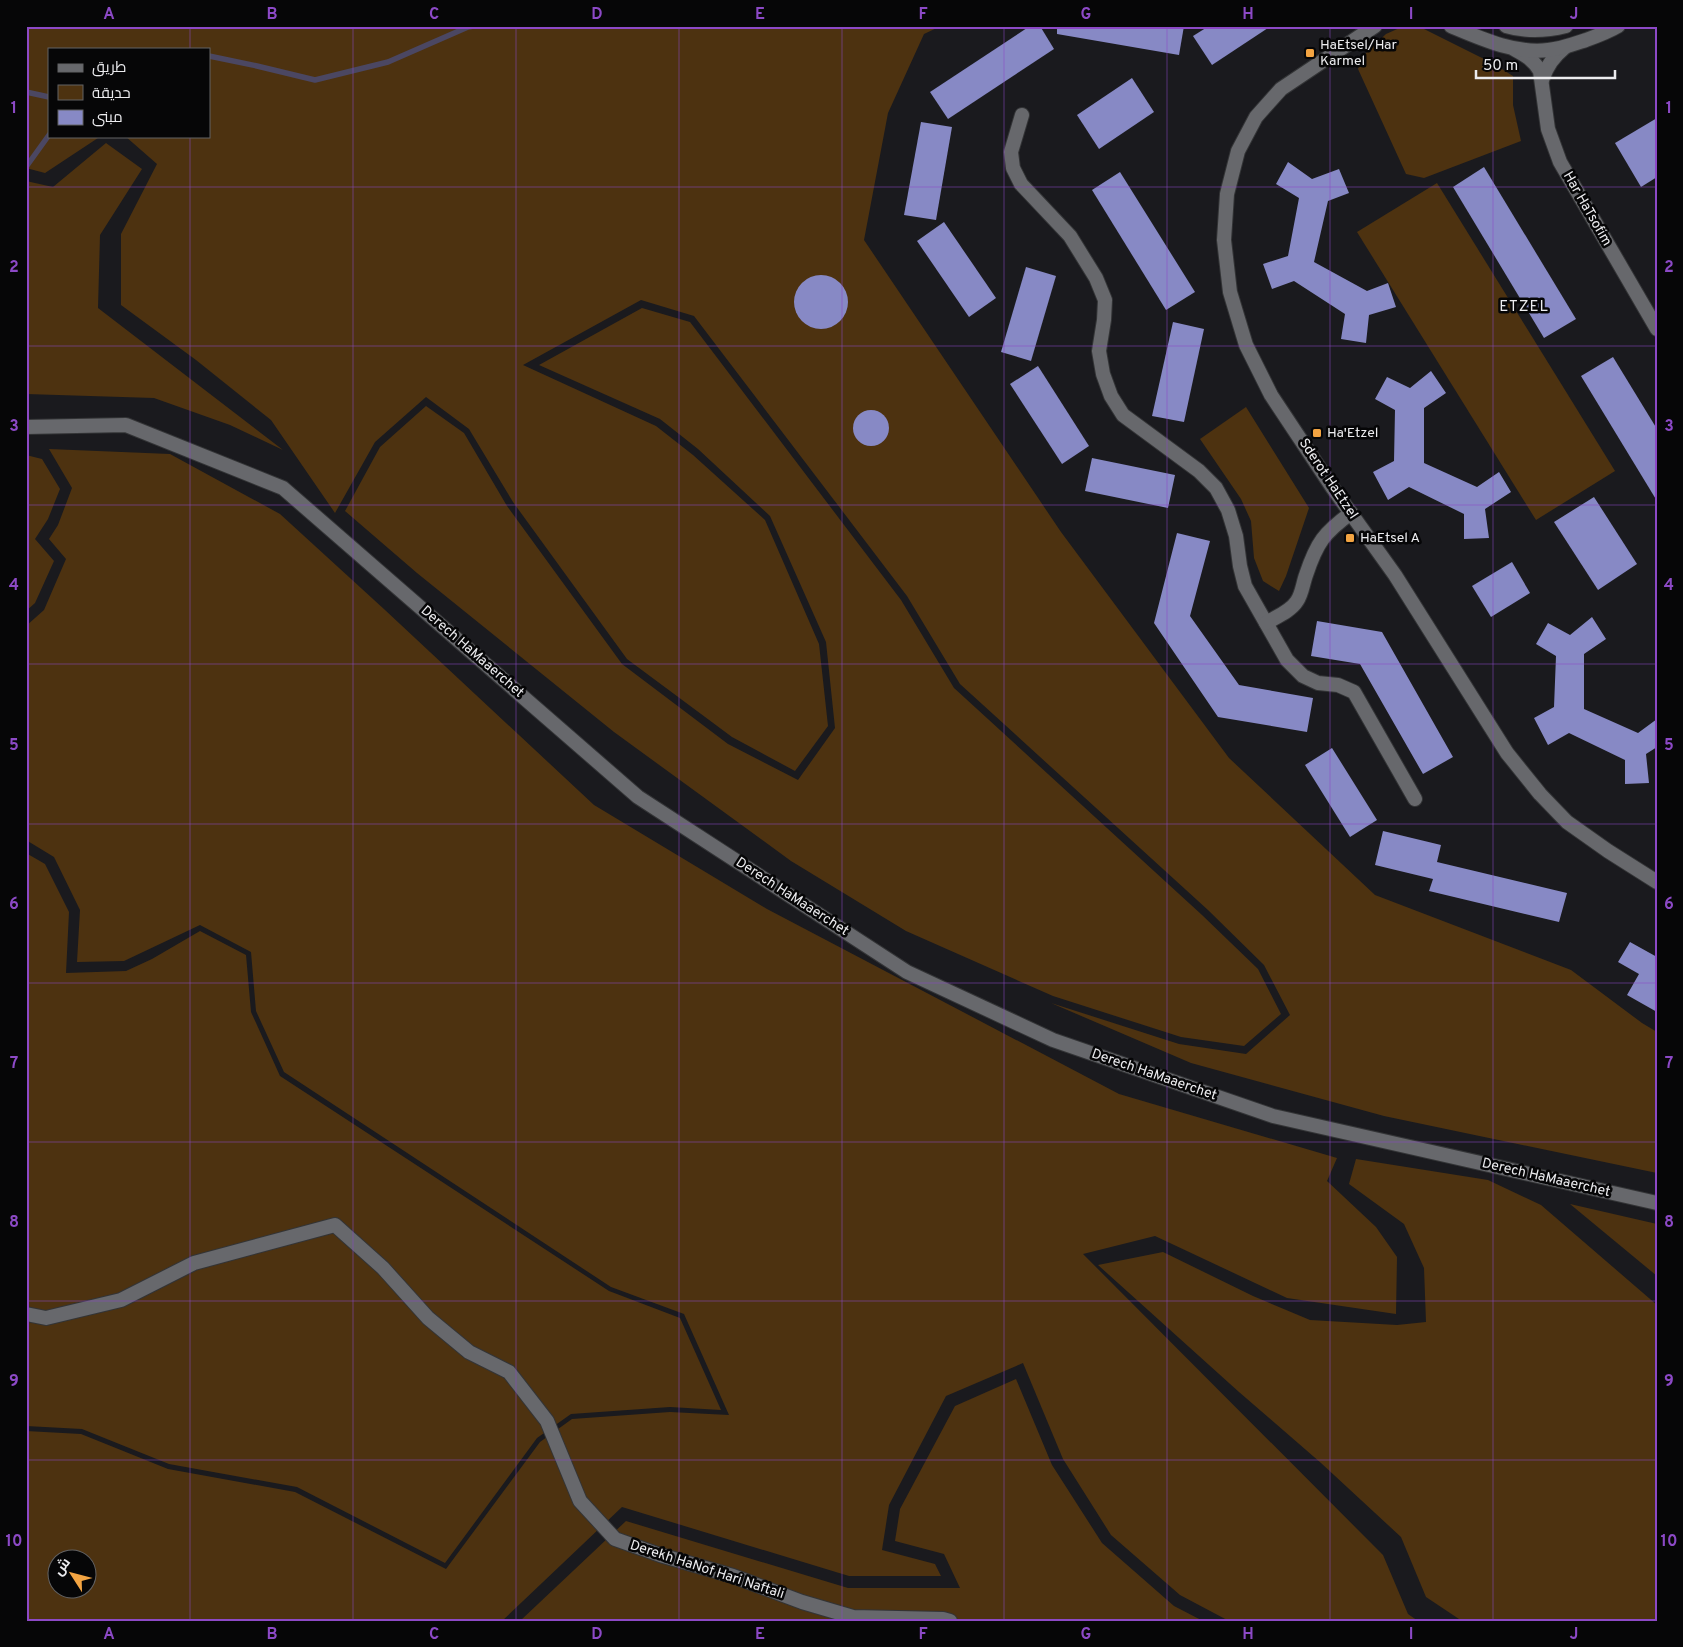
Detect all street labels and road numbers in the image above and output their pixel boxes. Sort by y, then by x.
street label: Har HaTsofim [1559,169,1615,249]
street label: Sderot HaEtzel [1295,436,1361,522]
street label: Derech HaMaaerchet [417,603,527,701]
street label: Derech HaMaaerchet [732,854,852,940]
street label: Derech HaMaaerchet [1089,1046,1219,1104]
street label: Derech HaMaaerchet [1480,1155,1612,1201]
street label: Derekh HaNof Hari Naftali [628,1537,786,1603]

